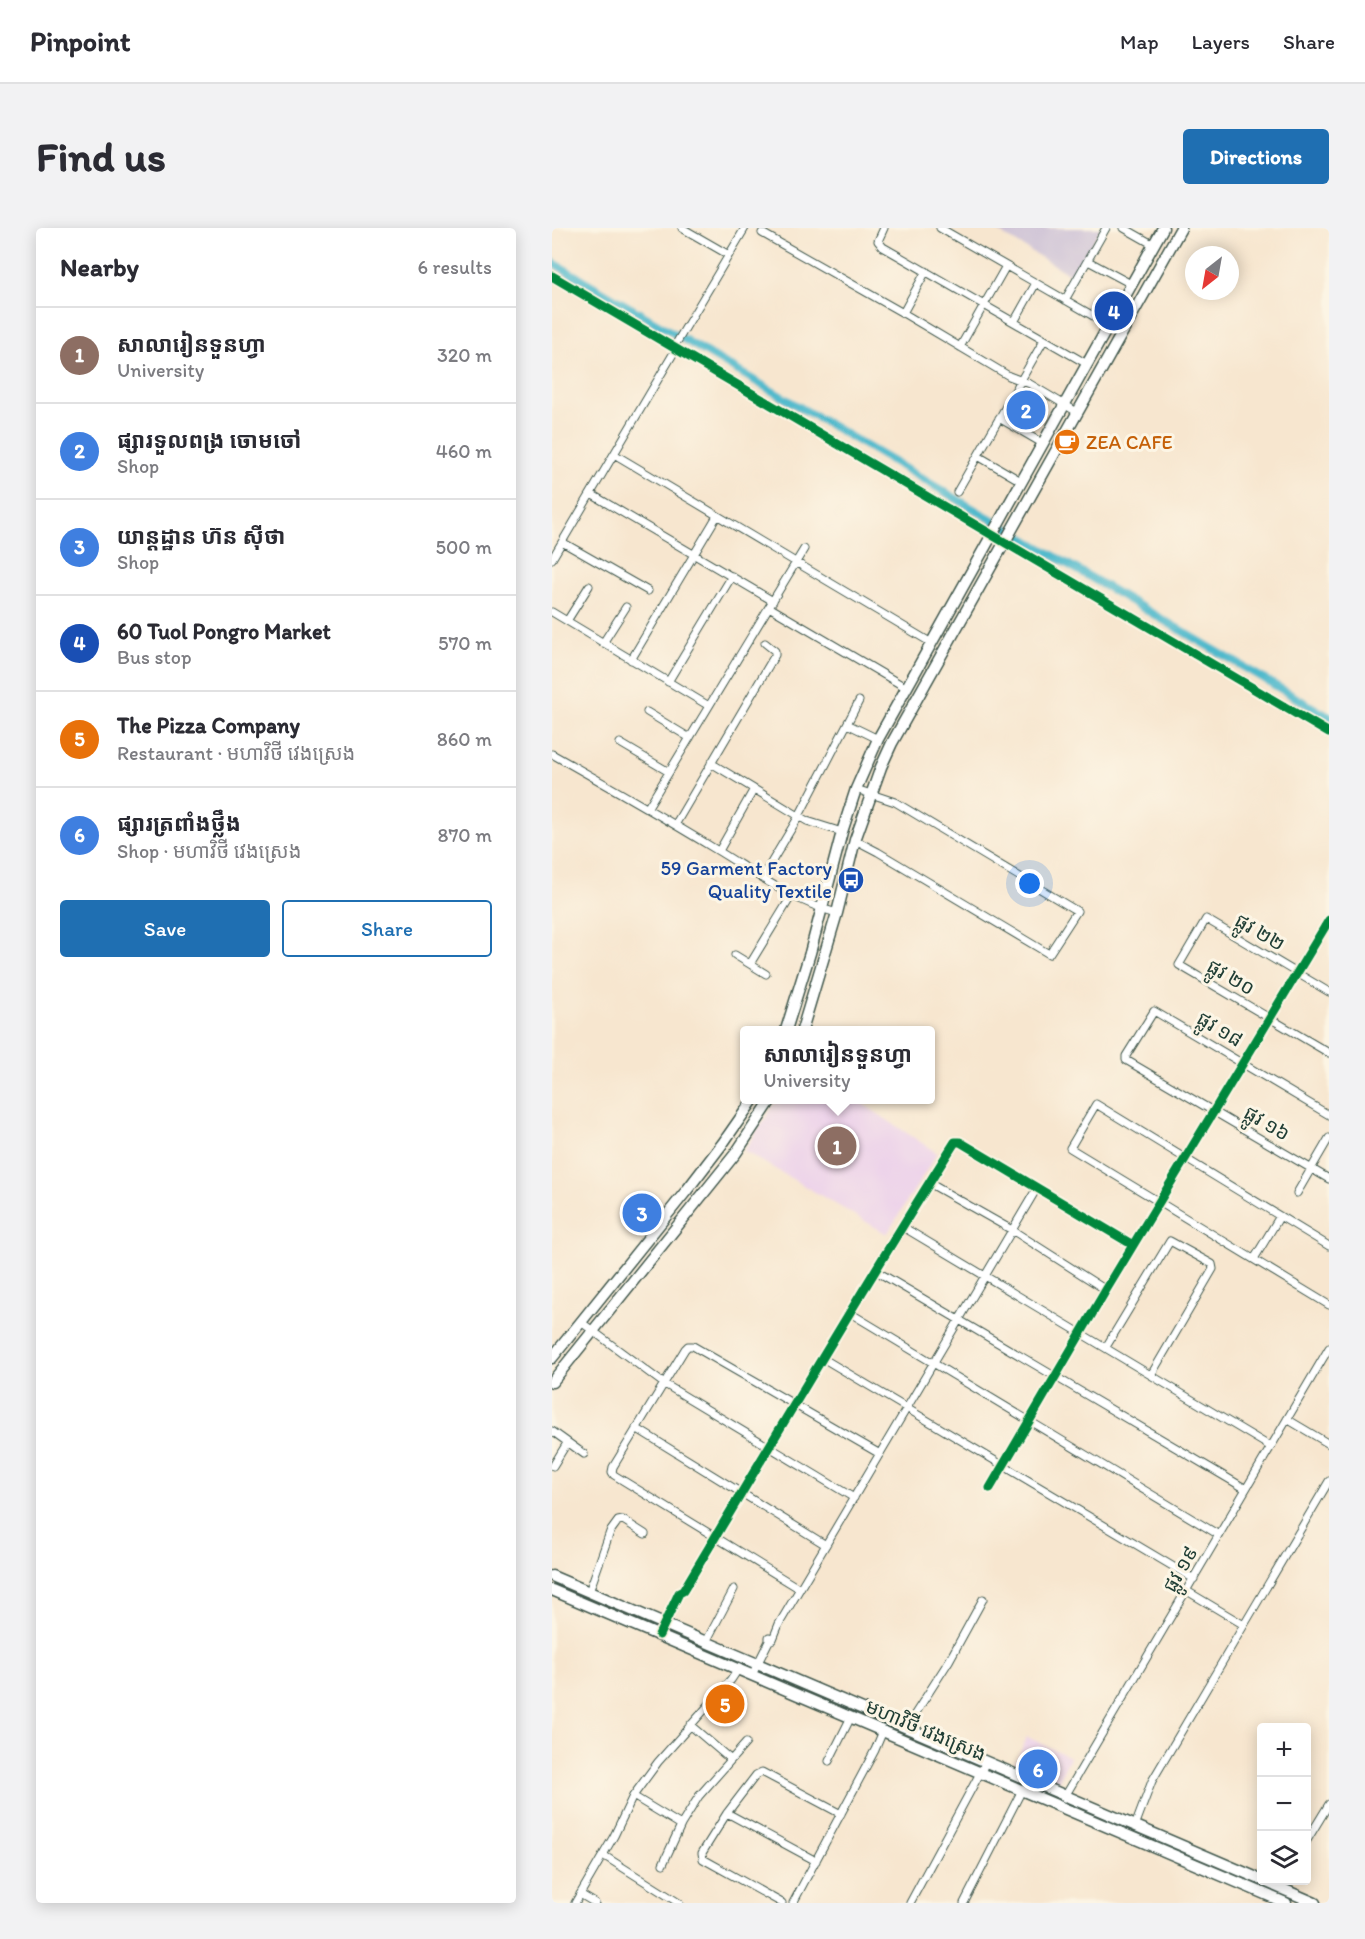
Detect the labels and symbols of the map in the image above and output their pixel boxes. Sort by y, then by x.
north arrow [1185,246,1239,300]
pin: 4 [1094,288,1134,334]
pin: 2 [1006,388,1046,432]
cafe icon: ZEA CAFE [1052,427,1082,457]
place label: ZEA CAFE [1086,430,1173,454]
place label: 59 Garment Factory Quality Textile [661,856,833,903]
bus stop icon: 59 Garment Factory Quality Textile [836,865,866,895]
your location [1015,869,1044,898]
street label: ផ្លូវ ២២ [1227,908,1289,962]
street label: ផ្លូវ ២០ [1199,954,1259,1006]
street label: ផ្លូវ ១៨ [1189,1006,1247,1058]
street label: ផ្លូវ ១៦ [1236,1100,1294,1152]
pin: 1 [818,1124,856,1168]
pin: 3 [622,1190,662,1236]
street label: ផ្លូវ ១៩ [1157,1542,1209,1600]
pin: 5 [706,1682,744,1726]
street label: មហាវិថី វេងស្រេង [862,1693,990,1766]
pin: 6 [1018,1746,1058,1792]

